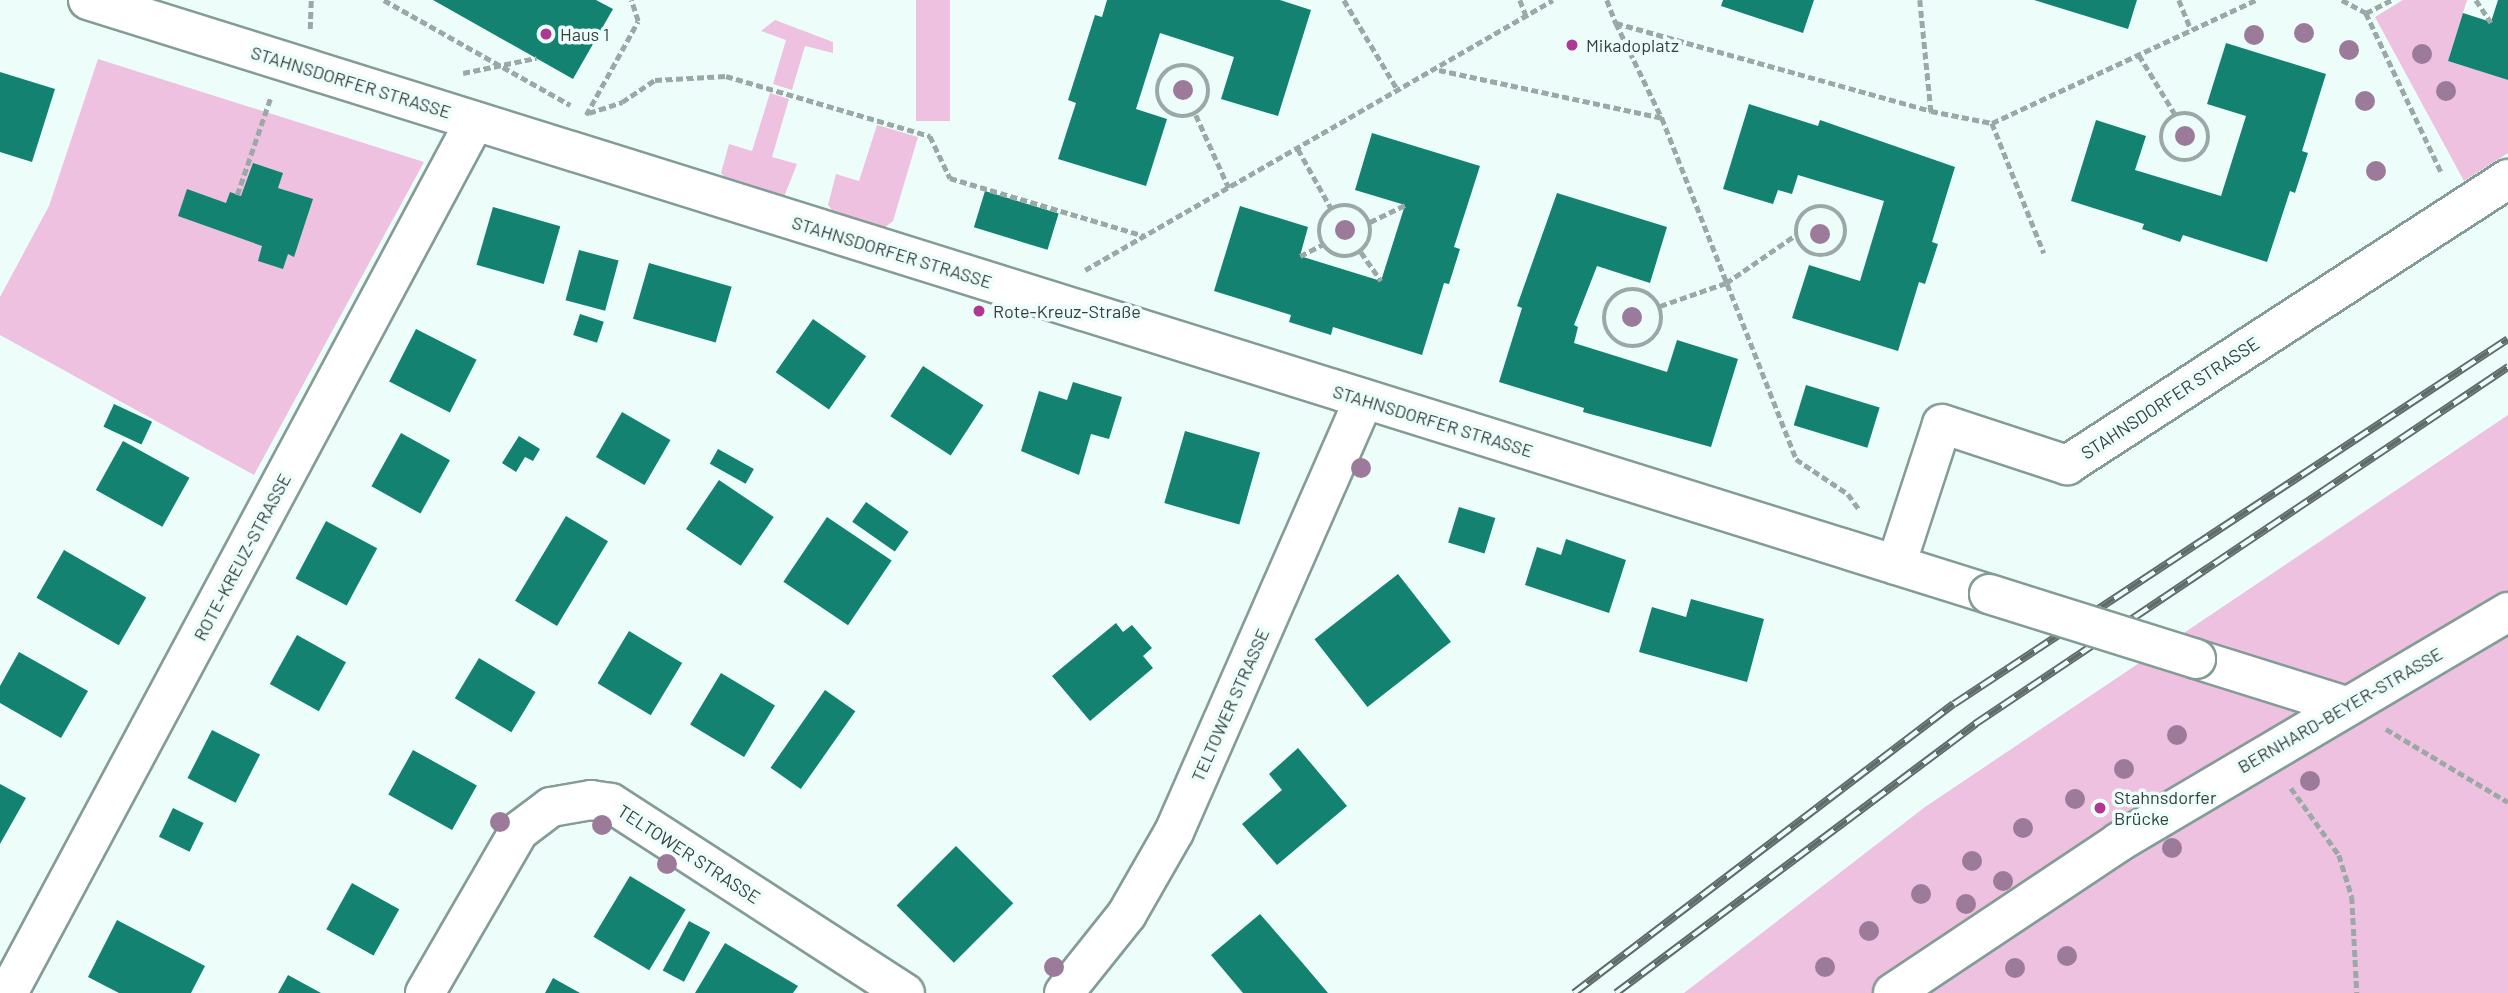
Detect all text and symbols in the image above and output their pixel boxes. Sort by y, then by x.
place label: Haus 1 [560,23,609,45]
marker: Haus 1 [538,26,554,42]
place label: Mikadoplatz [1586,34,1679,56]
marker: Mikadoplatz [1564,37,1580,53]
street label: STAHNSDORFER STRASSE [248,41,454,123]
street label: STAHNSDORFER STRASSE [789,211,995,293]
place label: Rote-Kreuz-Straße [993,300,1141,322]
marker: Rote-Kreuz-Straße [971,303,987,319]
street label: STAHNSDORFER STRASSE [2077,332,2263,464]
street label: STAHNSDORFER STRASSE [1330,380,1536,462]
street label: ROTE-KREUZ-STRASSE [189,470,295,644]
street label: TELTOWER STRASSE [1186,625,1274,785]
street label: BERNHARD-BEYER-STRASSE [2234,642,2446,778]
place label: Stahnsdorfer Brücke [2114,787,2216,830]
street label: TELTOWER STRASSE [614,800,764,908]
marker: Stahnsdorfer Brücke [2092,800,2108,816]

